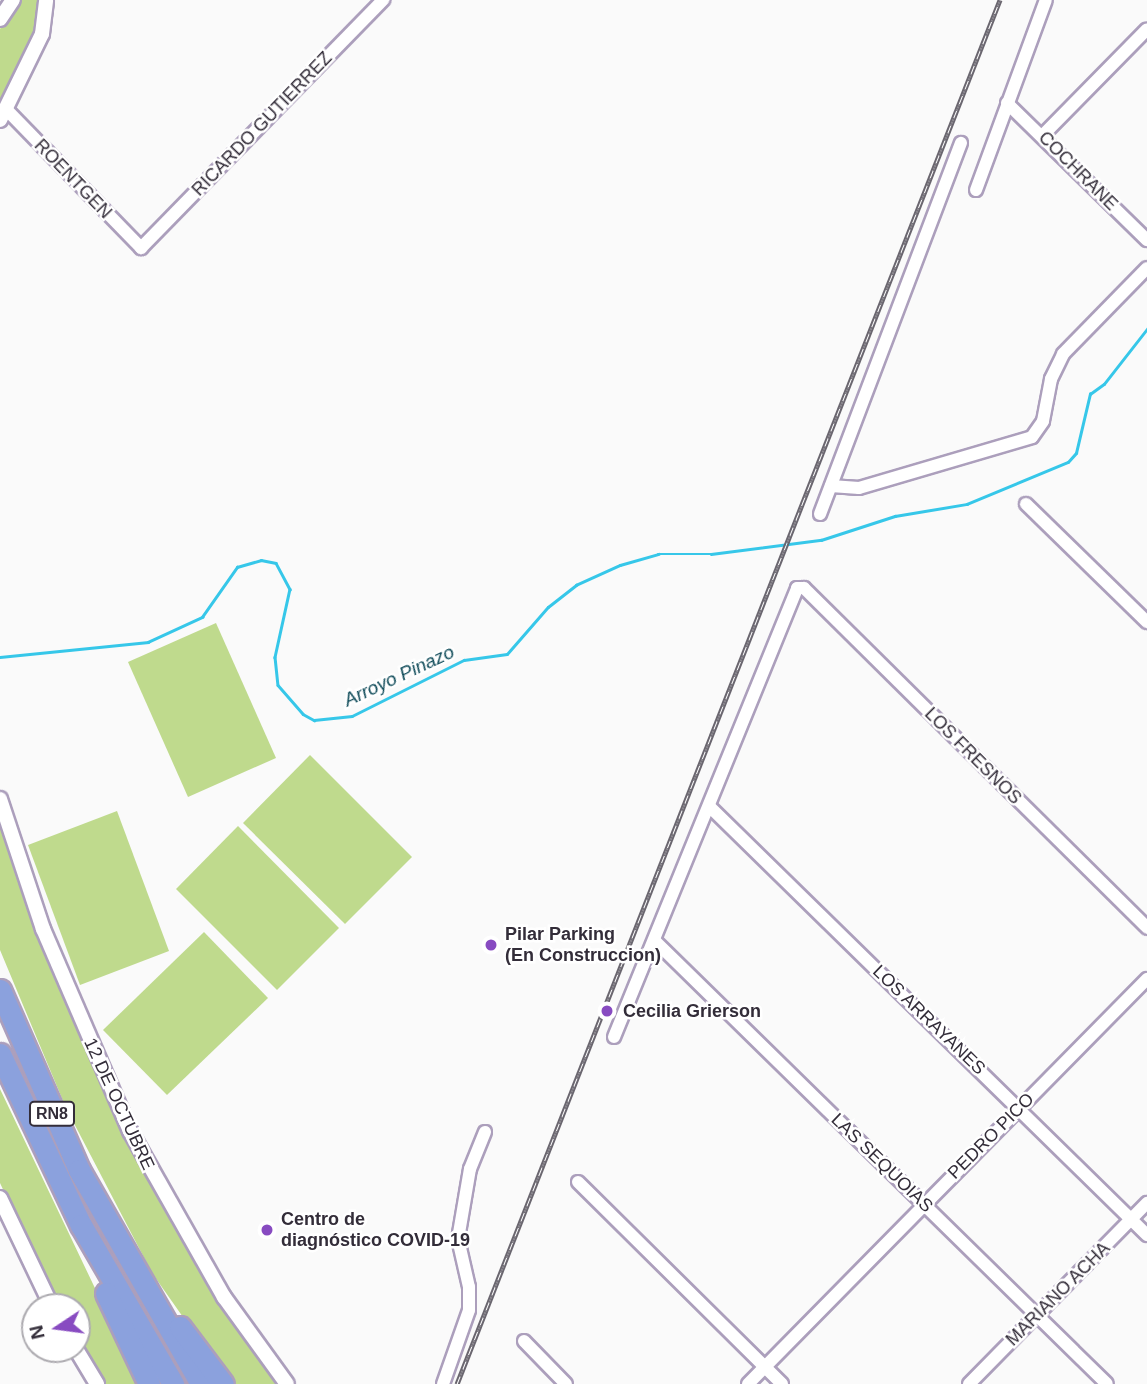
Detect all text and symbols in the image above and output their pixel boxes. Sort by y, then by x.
street label: RICARDO GUTIERREZ [188,47,336,201]
street label: COCHRANE [1034,127,1122,215]
street label: ROENTGEN [30,135,116,223]
water label: Arroyo Pinazo [340,640,458,712]
street label: LOS FRESNOS [920,703,1026,809]
place label: Pilar Parking (En Construccion) [505,924,661,967]
marker: Pilar Parking (En Construccion) [483,937,499,953]
street label: LOS ARRAYANES [868,960,990,1080]
place label: Cecilia Grierson [623,1000,761,1022]
marker: Cecilia Grierson [597,1001,617,1021]
street label: 12 DE OCTUBRE [79,1035,159,1173]
street label: PEDRO PICO [943,1088,1039,1184]
road number: RN8 [28,1102,76,1126]
street label: LAS SEQUOIAS [827,1109,937,1217]
place label: Centro de diagnóstico COVID-19 [281,1209,470,1252]
marker: Centro de diagnóstico COVID-19 [259,1222,275,1238]
street label: MARIANO ACHA [1001,1237,1115,1351]
north arrow [21,1293,91,1363]
text: N [25,1323,49,1341]

